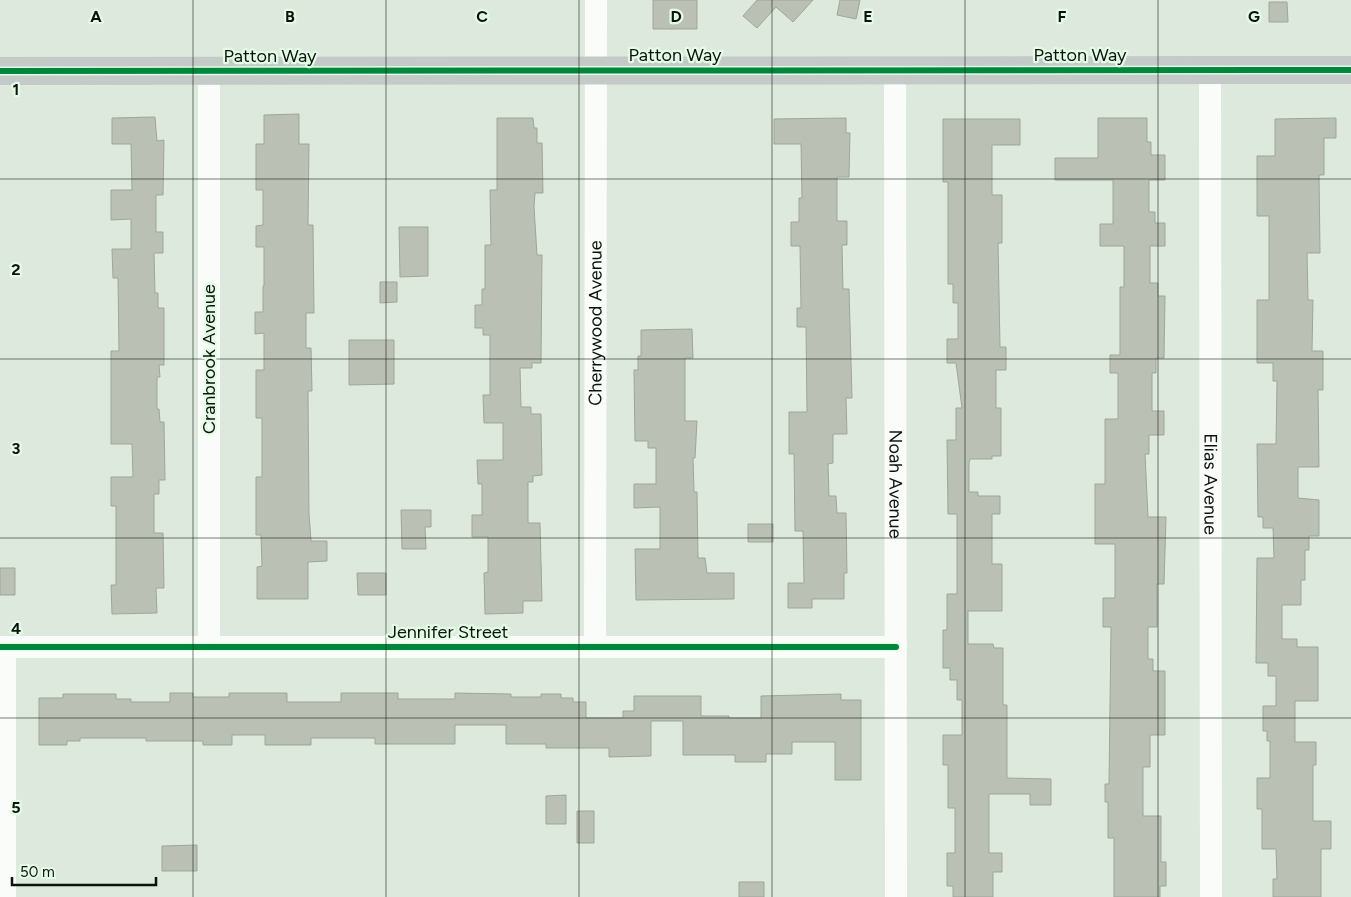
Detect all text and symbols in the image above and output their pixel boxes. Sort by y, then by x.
text: A [90,7,102,26]
text: B [285,7,295,26]
text: C [476,7,488,26]
text: D [670,7,682,26]
text: E [863,7,873,26]
text: F [1058,7,1067,26]
text: G [1248,7,1260,26]
street label: Patton Way [629,44,722,66]
street label: Patton Way [1034,44,1127,66]
street label: Patton Way [224,45,317,67]
text: 1 [13,80,19,99]
street label: Cherrywood Avenue [584,240,607,406]
text: 2 [11,260,21,279]
street label: Cranbrook Avenue [198,284,220,434]
street label: Noah Avenue [884,430,907,539]
street label: Elias Avenue [1199,433,1222,535]
text: 3 [12,439,21,458]
text: 4 [11,619,21,638]
street label: Jennifer Street [388,621,509,643]
text: 5 [11,798,21,817]
scale bar [12,854,156,886]
text: 50 m [20,863,55,881]

